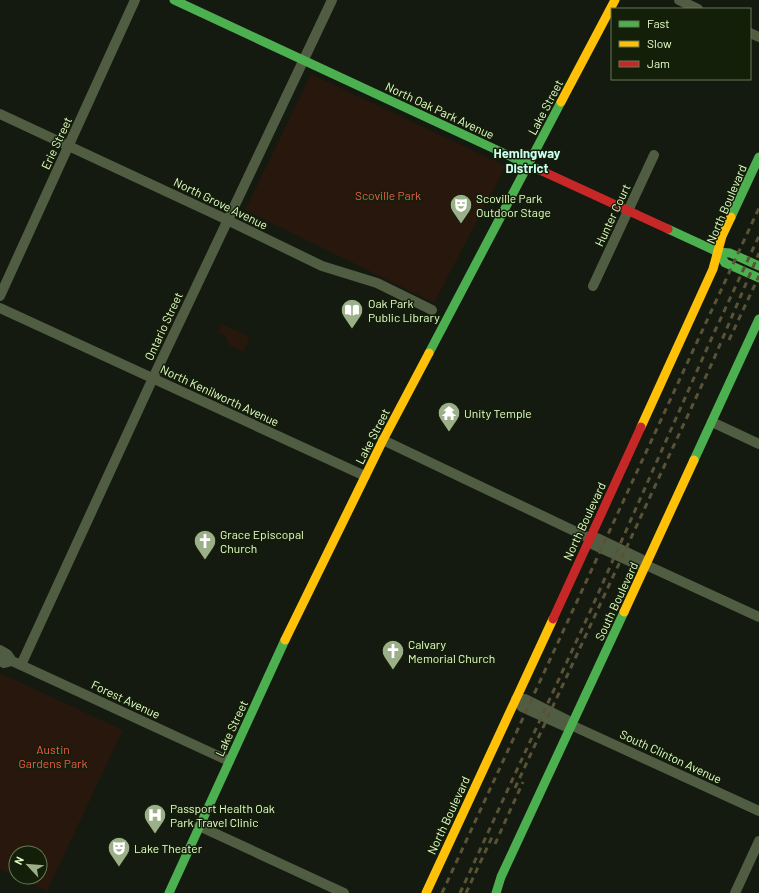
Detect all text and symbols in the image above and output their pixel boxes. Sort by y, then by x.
legend [611,8,751,80]
text: Fast [647,16,670,30]
text: Slow [647,36,672,50]
text: Jam [647,56,670,70]
street label: Lake Street [525,77,565,137]
street label: North Oak Park Avenue [383,79,497,141]
street label: Erie Street [38,115,74,171]
district label: Hemingway District [494,145,561,176]
street label: North Boulevard [703,162,749,246]
street label: North Grove Avenue [172,174,270,232]
street label: Hunter Court [591,182,633,248]
park label: Scoville Park [355,188,421,202]
place label: Scoville Park Outdoor Stage [476,191,551,219]
theatre icon: Scoville Park Outdoor Stage [448,192,474,225]
street label: Ontario Street [141,290,185,362]
place label: Oak Park Public Library [368,296,440,324]
library icon: Oak Park Public Library [339,297,365,330]
street label: North Kenilworth Avenue [159,361,281,429]
temple icon: Unity Temple [436,400,462,433]
street label: Lake Street [352,406,392,466]
place label: Unity Temple [464,406,532,420]
street label: North Boulevard [560,480,608,562]
place label: Grace Episcopal Church [220,527,304,555]
church icon: Grace Episcopal Church [192,528,218,561]
street label: South Boulevard [592,559,640,643]
place label: Calvary Memorial Church [408,637,495,665]
church icon: Calvary Memorial Church [380,638,406,671]
street label: Forest Avenue [89,677,163,721]
street label: Lake Street [212,698,250,758]
street label: South Clinton Avenue [618,726,724,786]
park label: Austin Gardens Park [19,742,87,770]
street label: North Boulevard [424,774,472,856]
place label: Passport Health Oak Park Travel Clinic [170,801,275,829]
hospital icon: Passport Health Oak Park Travel Clinic [142,802,168,835]
theatre icon: Lake Theater [106,835,132,868]
place label: Lake Theater [134,841,203,855]
north arrow [8,845,48,885]
text: N [11,854,26,867]

